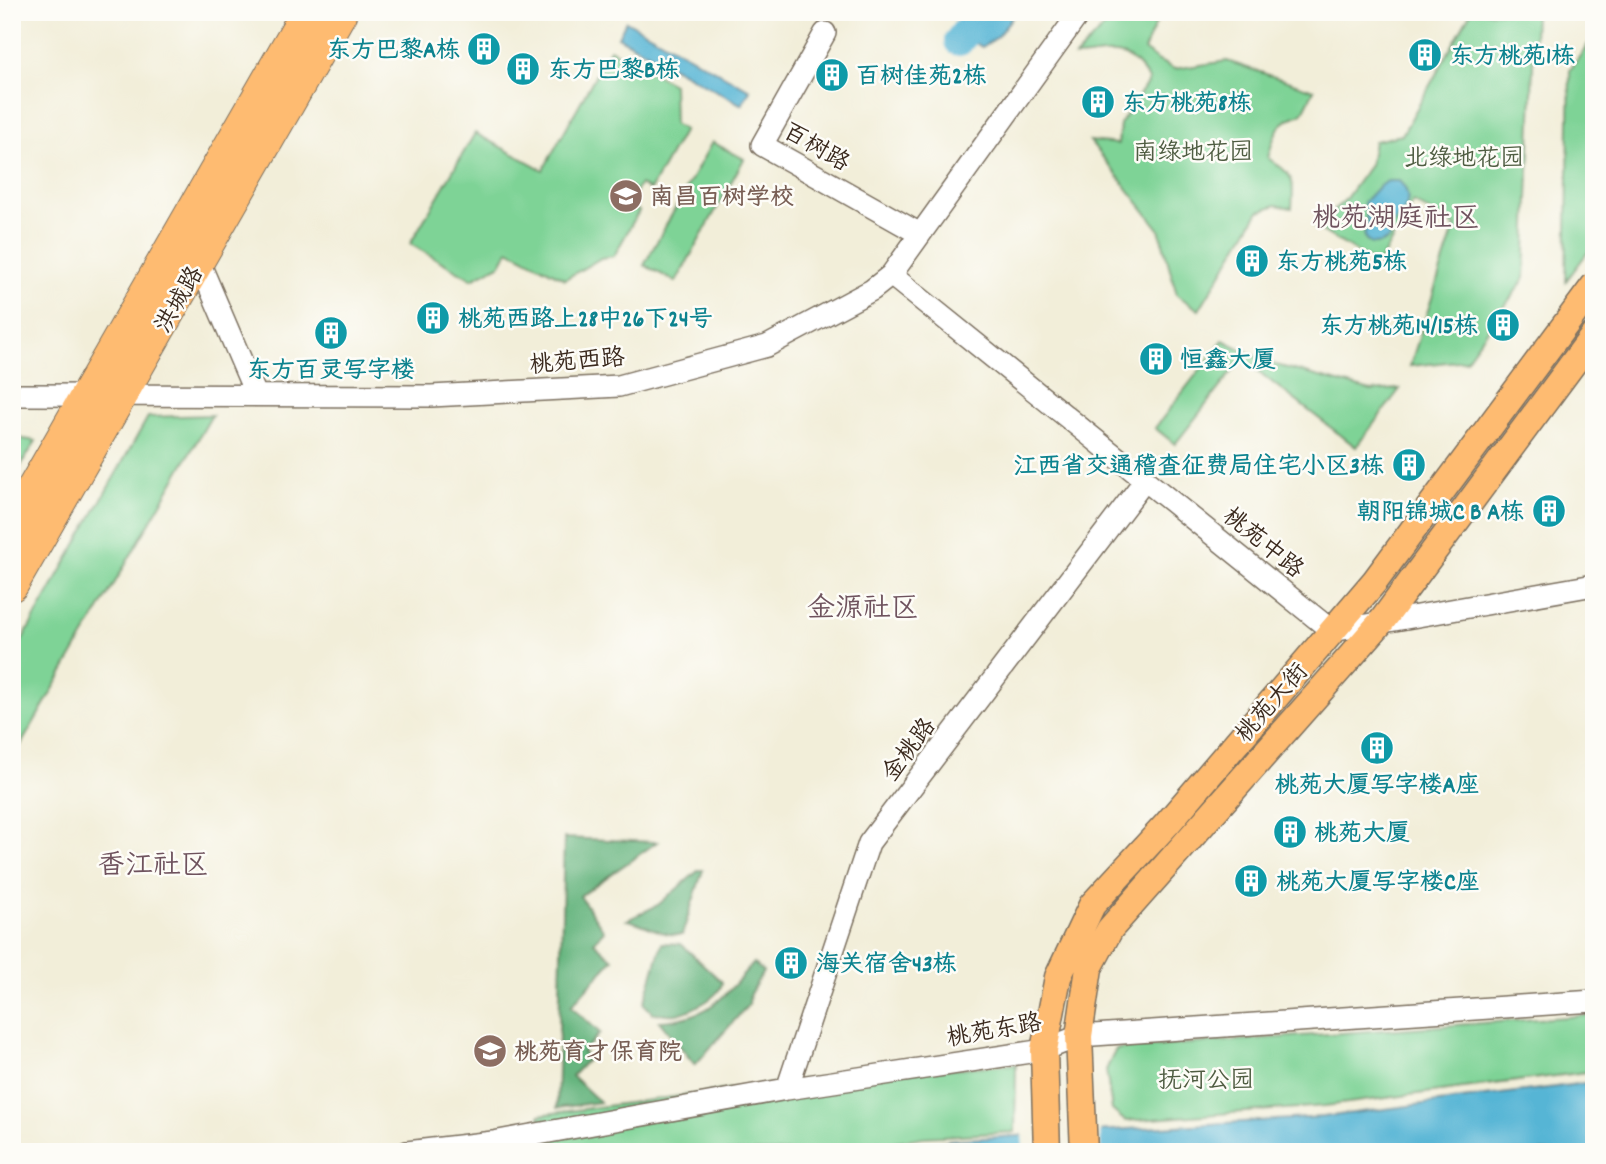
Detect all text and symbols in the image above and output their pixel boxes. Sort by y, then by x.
building icon: 东方巴黎A栋 [465,30,503,68]
place label: 东方巴黎A栋 [327,35,460,69]
building icon: 东方桃苑1栋 [1406,36,1444,74]
place label: 东方桃苑1栋 [1450,41,1575,75]
building icon: 东方巴黎B栋 [504,50,542,88]
place label: 东方巴黎B栋 [548,55,679,89]
building icon: 百树佳苑2栋 [813,56,851,94]
place label: 百树佳苑2栋 [856,61,987,95]
building icon: 东方桃苑8栋 [1079,83,1117,121]
place label: 东方桃苑8栋 [1122,88,1252,122]
street label: 百树路 [776,116,855,181]
park label: 南绿地花园 [1133,137,1253,171]
park label: 北绿地花园 [1404,143,1524,177]
school or university icon: 南昌百树学校 [607,177,645,215]
place label: 南昌百树学校 [650,182,794,216]
district label: 桃苑湖庭社区 [1312,201,1480,241]
building icon: 东方桃苑5栋 [1233,242,1271,280]
place label: 东方桃苑5栋 [1276,247,1407,281]
street label: 洪城路 [148,261,213,340]
building icon: 桃苑西路上28中26下24号 [414,299,452,337]
place label: 桃苑西路上28中26下24号 [458,304,713,338]
building icon: 东方桃苑14/15栋 [1484,306,1522,344]
place label: 东方桃苑14/15栋 [1320,311,1478,345]
building icon: 东方百灵写字楼 [312,314,350,352]
building icon: 恒鑫大厦 [1137,340,1175,378]
street label: 桃苑西路 [528,342,627,384]
place label: 恒鑫大厦 [1180,345,1276,379]
place label: 东方百灵写字楼 [247,355,415,389]
building icon: 江西省交通稽查征费局住宅小区3栋 [1390,446,1428,484]
place label: 江西省交通稽查征费局住宅小区3栋 [1013,451,1384,485]
building icon: 朝阳锦城C B A栋 [1530,492,1568,530]
place label: 朝阳锦城C B A栋 [1357,497,1524,531]
street label: 桃苑中路 [1214,501,1310,588]
district label: 金源社区 [807,591,919,631]
street label: 桃苑大街 [1229,657,1318,751]
street label: 金桃路 [875,712,946,790]
building icon: 桃苑大厦写字楼A座 [1358,729,1396,767]
place label: 桃苑大厦写字楼A座 [1274,770,1480,804]
building icon: 桃苑大厦 [1271,813,1309,851]
place label: 桃苑大厦 [1314,818,1410,852]
district label: 香江社区 [97,848,209,888]
building icon: 桃苑大厦写字楼C座 [1232,862,1270,900]
place label: 桃苑大厦写字楼C座 [1276,867,1480,901]
building icon: 海关宿舍43栋 [772,944,810,982]
place label: 海关宿舍43栋 [816,949,957,983]
street label: 桃苑东路 [944,1007,1045,1057]
school or university icon: 桃苑育才保育院 [471,1032,509,1070]
place label: 桃苑育才保育院 [514,1037,682,1071]
park label: 抚河公园 [1158,1065,1254,1099]

